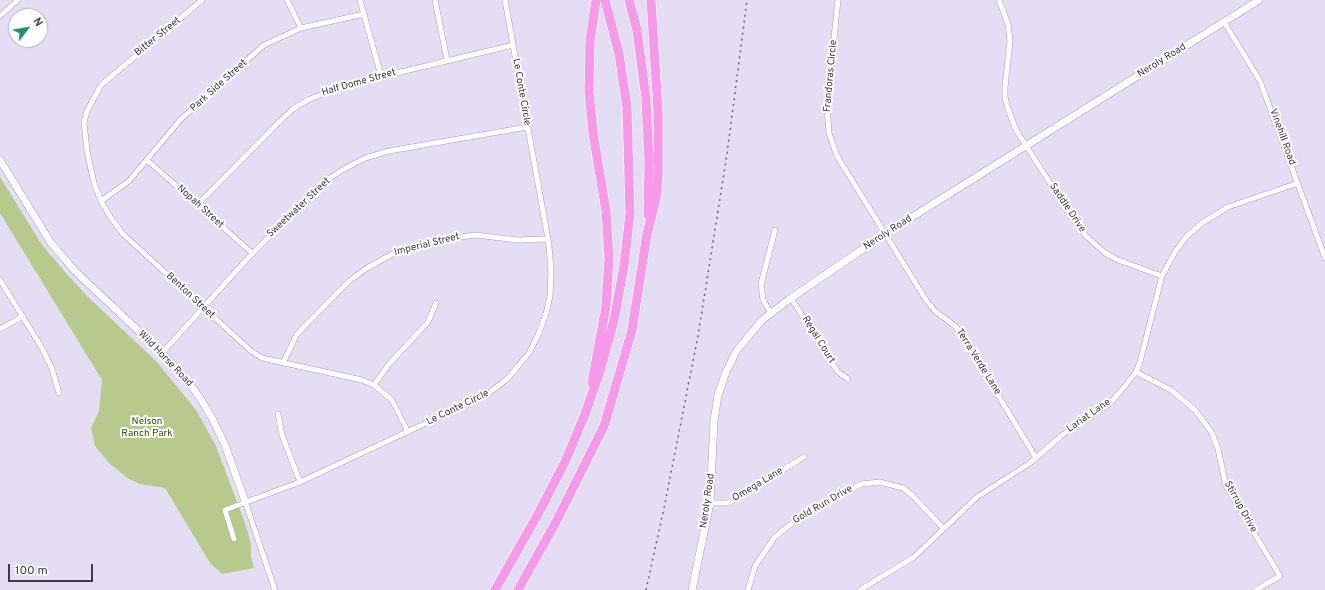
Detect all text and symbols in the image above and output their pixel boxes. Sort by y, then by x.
north arrow [8,8,48,48]
text: N [29,15,45,29]
street label: Bitter Street [133,15,183,59]
street label: Frandoras Circle [822,39,840,113]
street label: Neroly Road [1135,41,1189,81]
street label: Park Side Street [188,57,250,115]
street label: Le Conte Circle [509,58,533,126]
street label: Half Dome Street [321,67,397,99]
street label: Vinehill Road [1266,107,1298,167]
street label: Sweetwater Street [265,176,333,240]
street label: Saddle Drive [1046,181,1088,235]
street label: Nopah Street [174,183,226,231]
street label: Neroly Road [862,213,914,253]
street label: Imperial Street [393,231,461,259]
street label: Benton Street [163,270,217,322]
street label: Regal Court [799,314,837,366]
street label: Terra Verde Lane [953,327,1003,397]
street label: Wild Horse Road [135,328,195,390]
street label: Le Conte Circle [425,388,491,428]
street label: Lariat Lane [1065,397,1113,435]
park label: Nelson Ranch Park [121,416,173,440]
street label: Omega Lane [730,465,786,505]
street label: Neroly Road [698,473,718,529]
street label: Stirrup Drive [1221,479,1259,535]
street label: Gold Run Drive [791,483,855,527]
scale bar [10,556,95,582]
text: 100 m [15,563,48,579]

